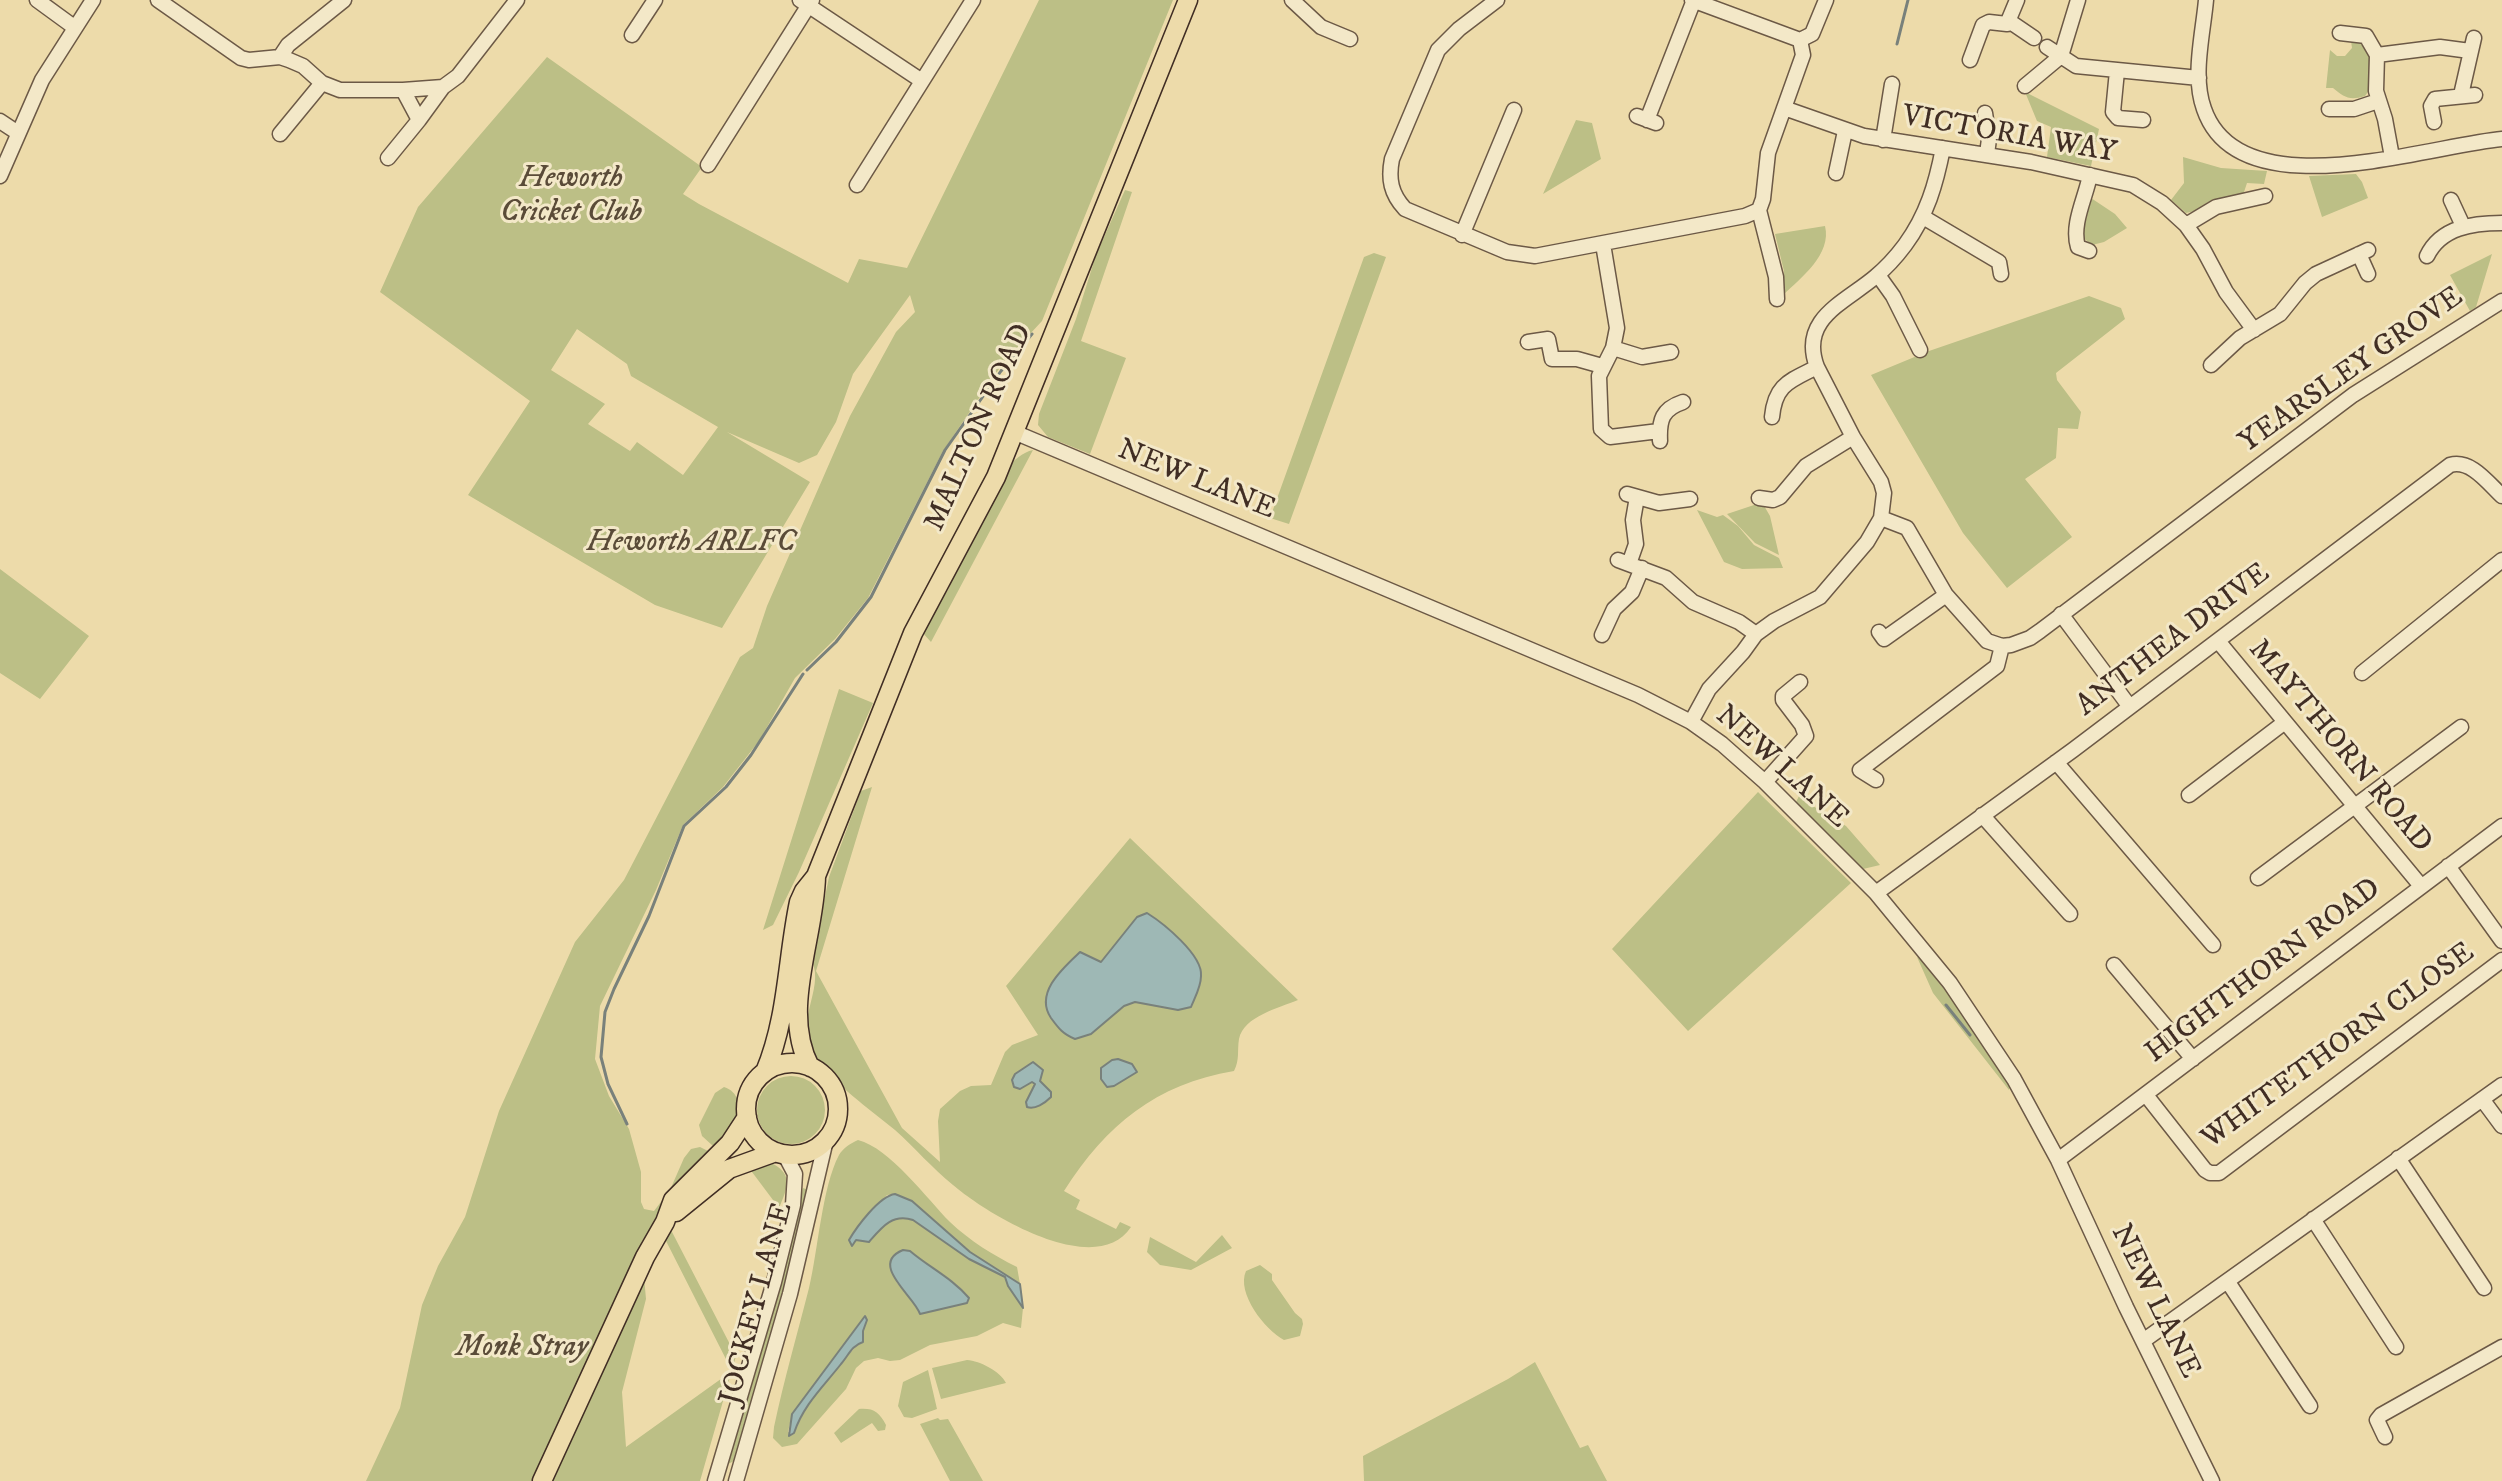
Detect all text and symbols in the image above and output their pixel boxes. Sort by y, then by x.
street label: VICTORIA WAY [1899,99,2119,173]
park label: Heworth Cricket Club [500,162,642,232]
street label: YEARSLEY GROVE [2233,280,2471,462]
street label: MALTON ROAD [918,319,1042,537]
street label: NEW LANE [1112,433,1280,529]
park label: Heworth ARLFC [587,526,795,562]
street label: ANTHEA DRIVE [2070,557,2278,725]
street label: MAYTHORN ROAD [2239,633,2439,861]
street label: NEW LANE [1707,699,1855,837]
street label: HIGHTHORN ROAD [2139,872,2389,1072]
street label: WHITETHORN CLOSE [2196,936,2482,1158]
street label: JOCKEY LANE [714,1199,802,1409]
street label: NEW LANE [2101,1219,2207,1385]
park label: Monk Stray [456,1331,588,1367]

